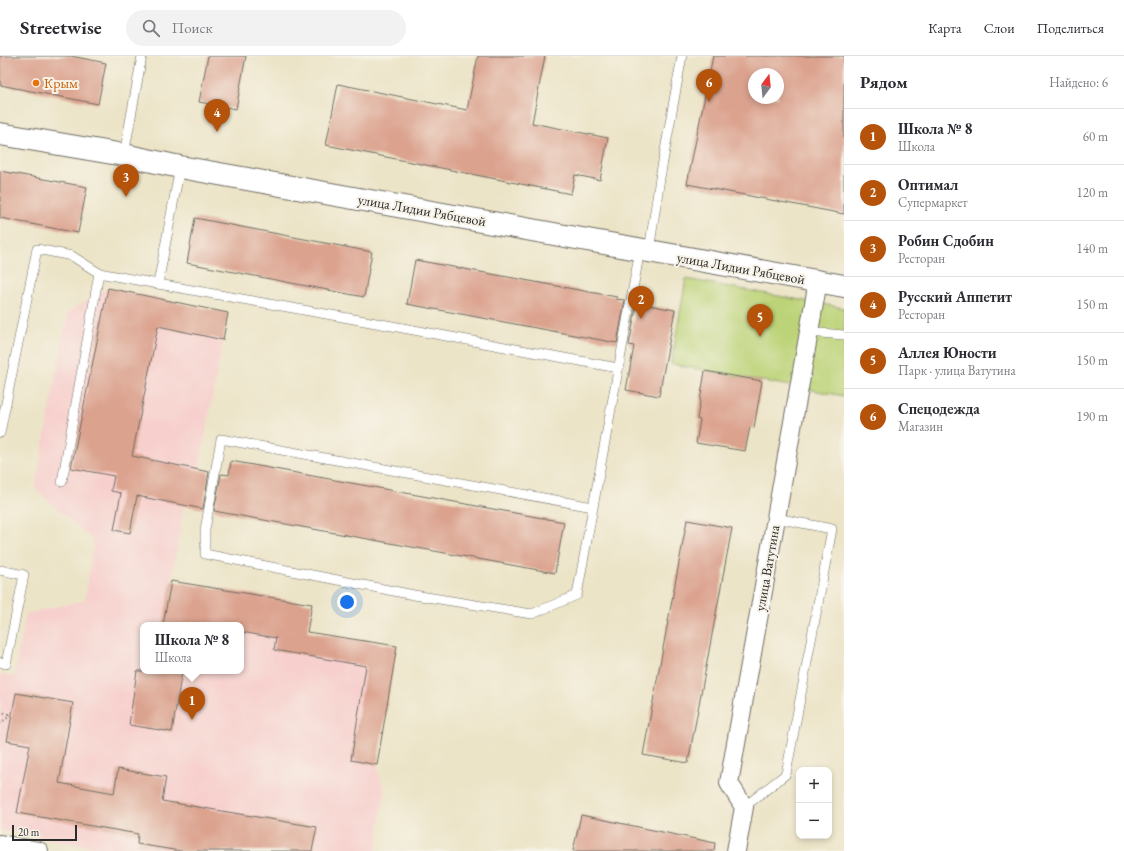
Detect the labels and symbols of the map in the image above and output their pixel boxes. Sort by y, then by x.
north arrow [748,68,784,104]
pin: 6 [696,69,722,102]
place label: Крым [44,74,78,92]
marker: Крым [31,78,41,88]
pin: 4 [204,99,230,132]
pin: 3 [113,164,139,197]
street label: улица Лидии Рябцевой [356,190,488,230]
street label: улица Лидии Рябцевой [675,248,807,288]
pin: 2 [628,286,654,319]
pin: 5 [747,304,773,337]
street label: улица Ватутина [751,523,784,612]
your location [337,592,357,612]
pin: 1 [179,687,205,720]
scale bar [12,823,77,842]

